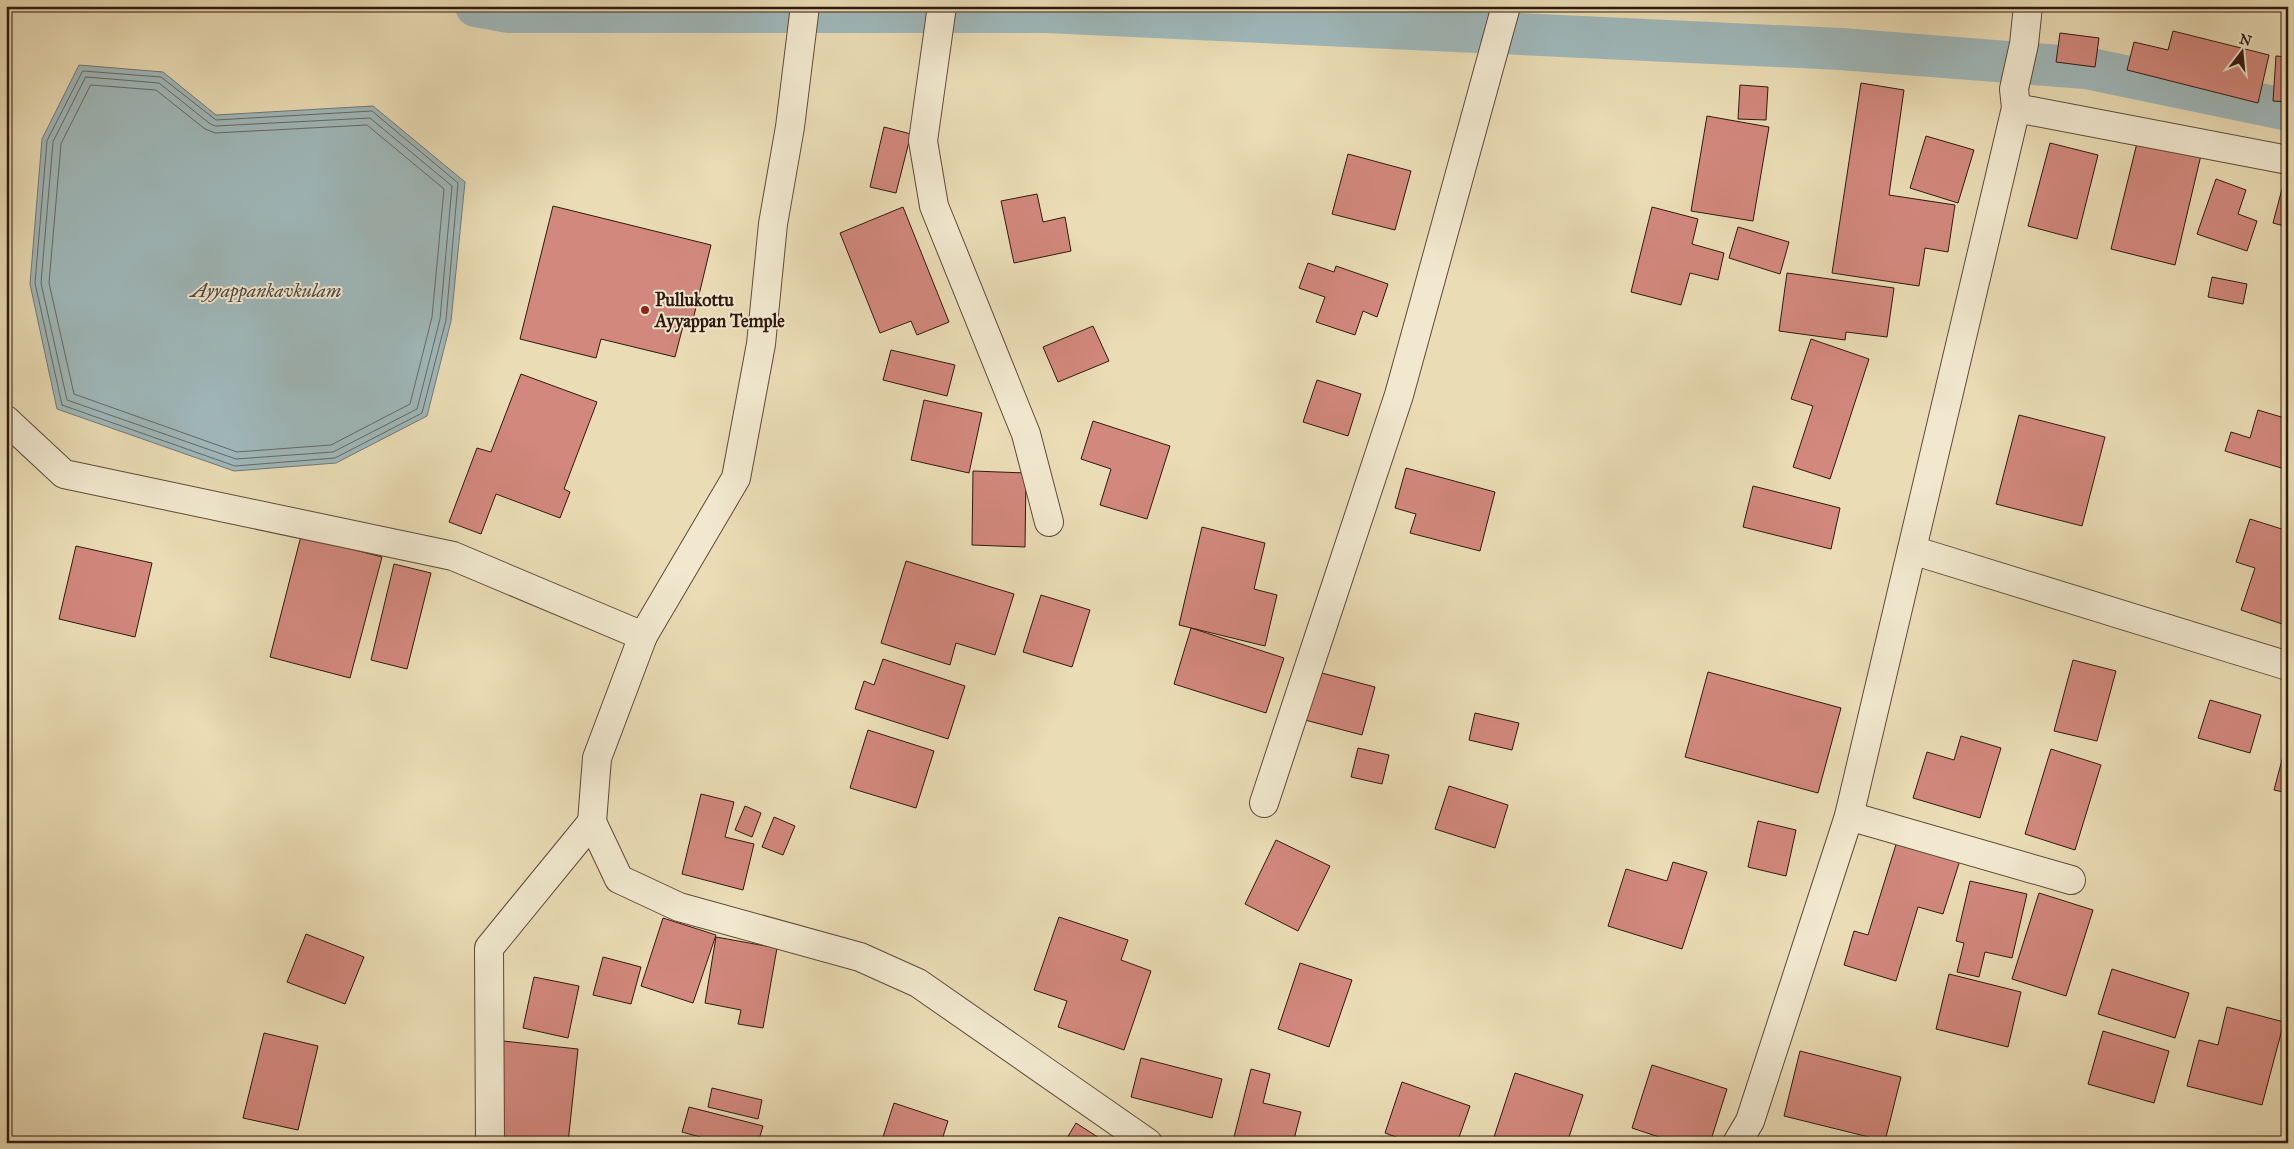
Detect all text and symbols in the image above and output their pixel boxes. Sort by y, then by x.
north arrow [2216,28,2266,78]
text: N [2237,30,2254,50]
water label: Ayyappankavkulam [189,279,341,303]
place label: Pullukottu Ayyappan Temple [654,289,785,333]
marker: Pullukottu Ayyappan Temple [639,304,651,316]

